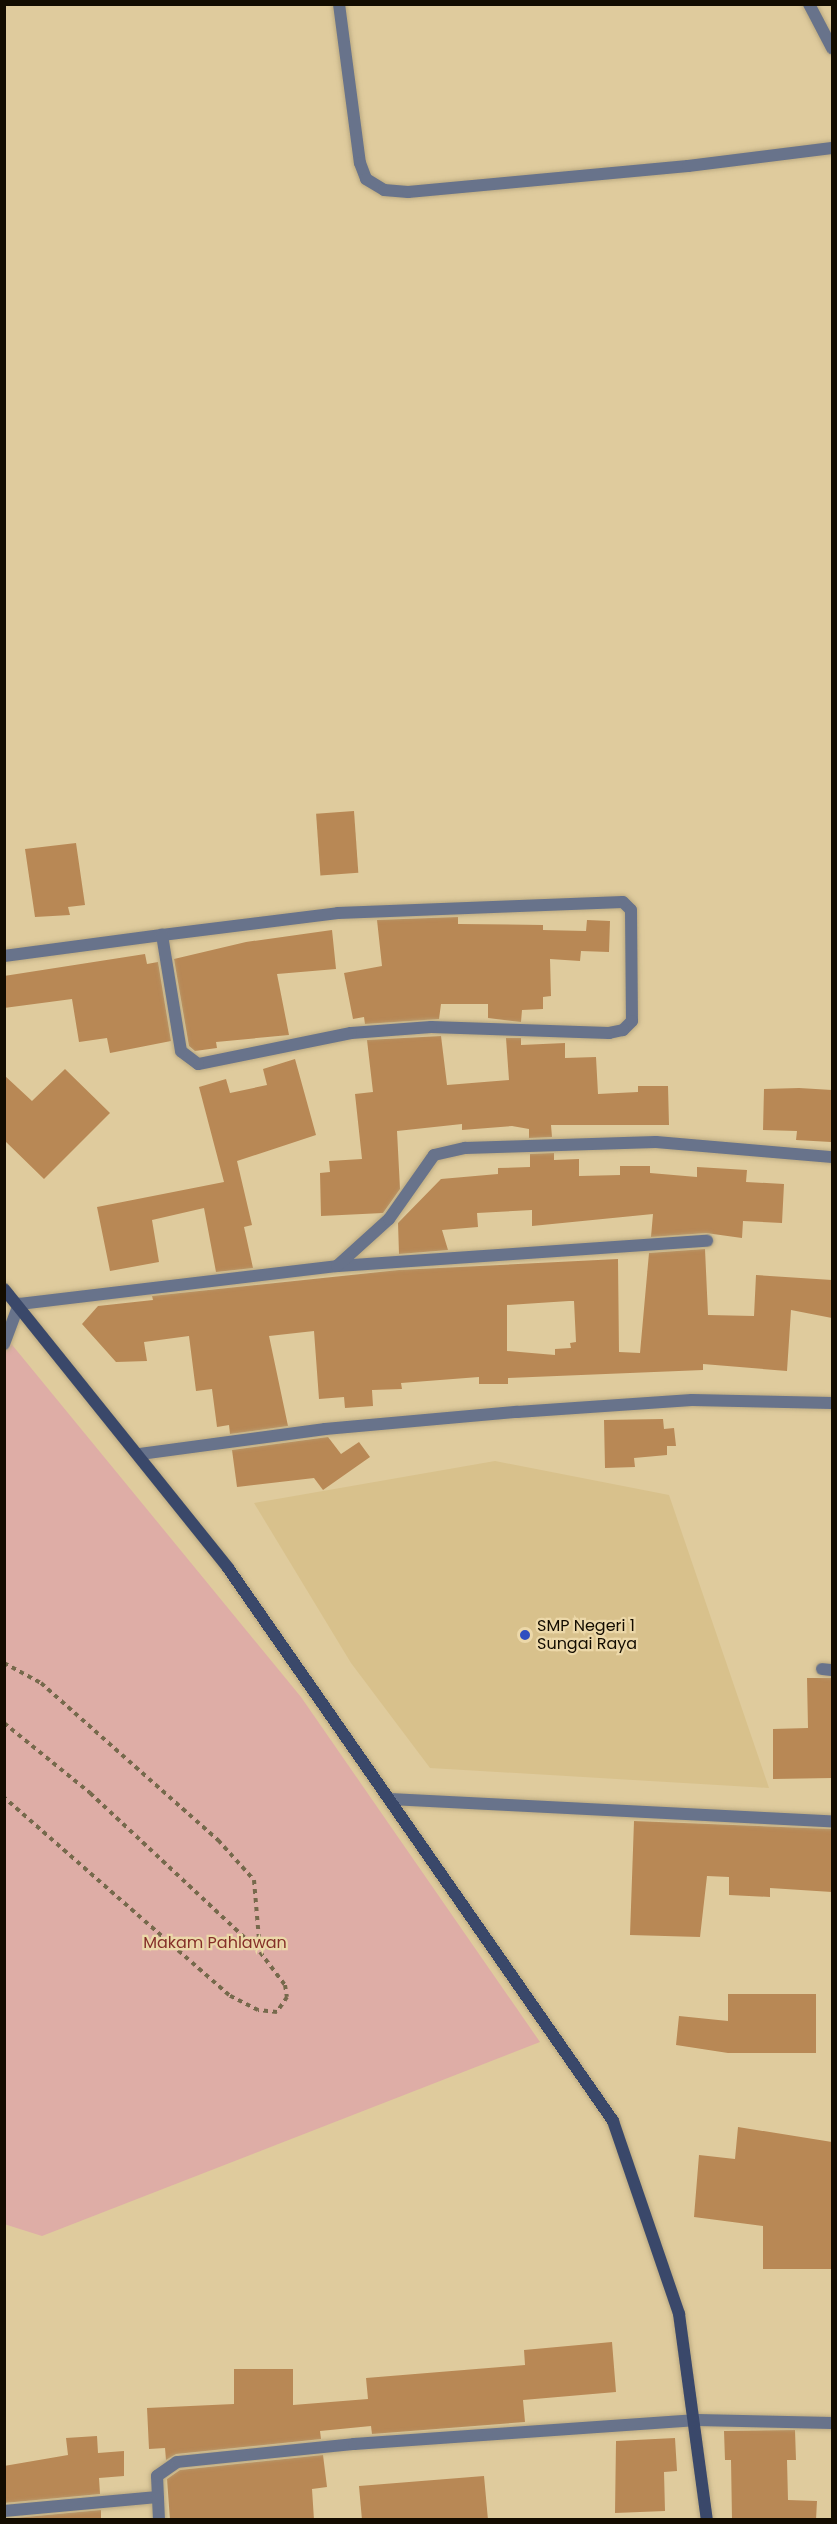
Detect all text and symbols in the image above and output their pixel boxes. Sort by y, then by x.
place label: SMP Negeri 1 Sungai Raya [537,1616,637,1654]
marker: SMP Negeri 1 Sungai Raya [518,1628,532,1642]
park label: Makam Pahlawan [143,1933,287,1953]

